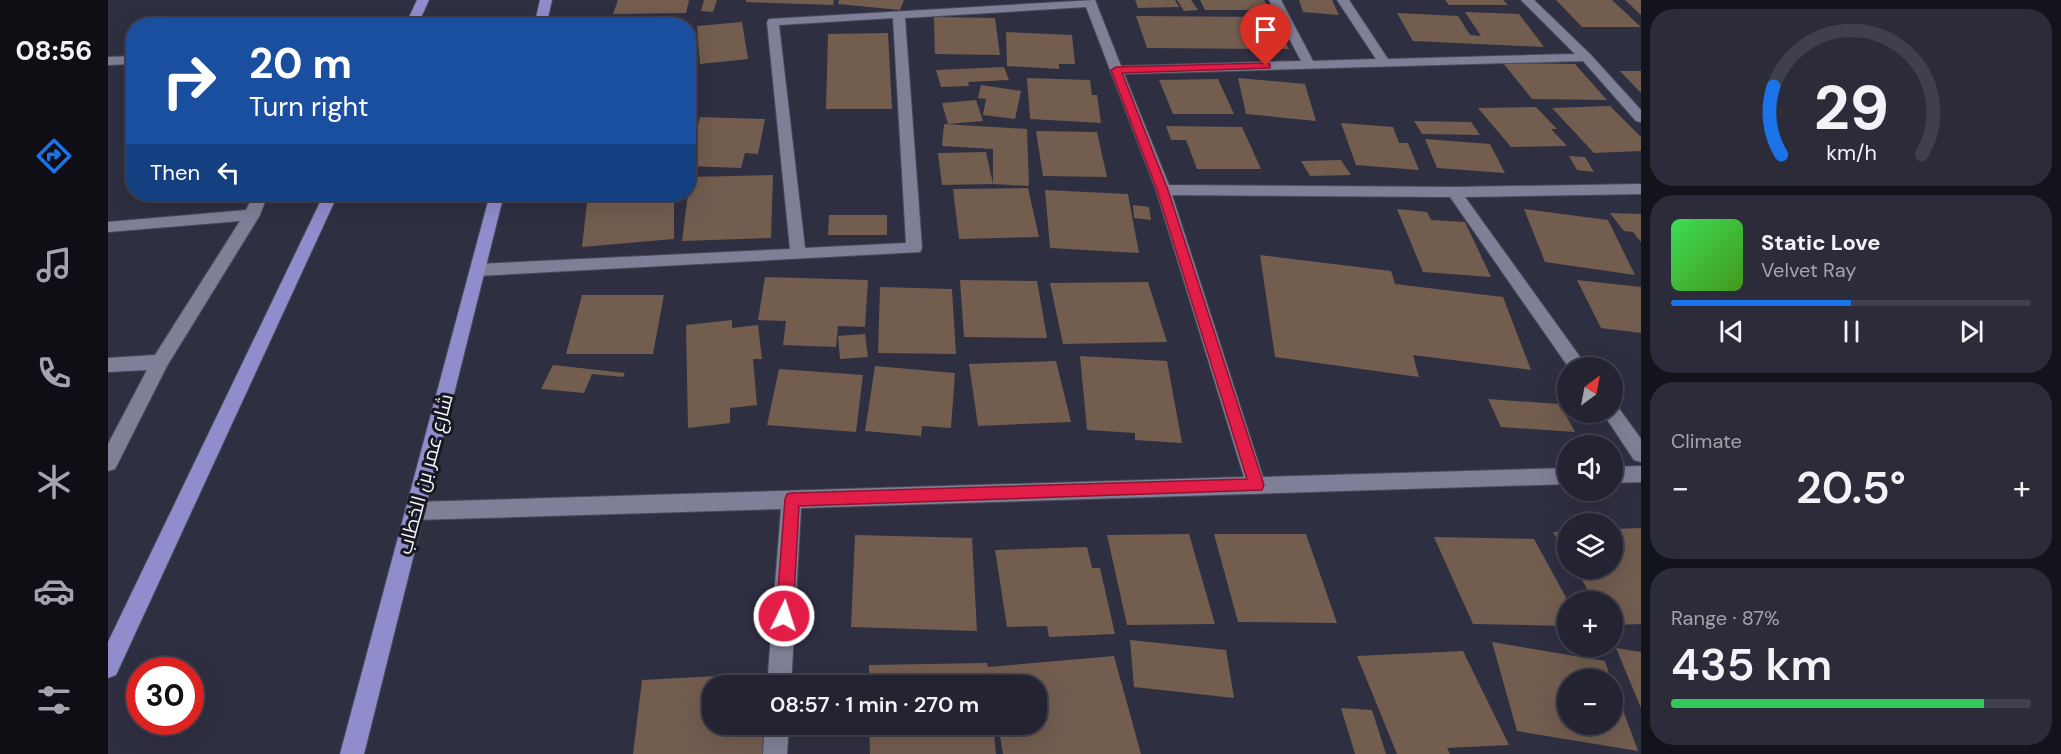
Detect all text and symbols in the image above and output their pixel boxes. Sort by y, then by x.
pin [1240,4,1291,66]
icon: arrive [1249,13,1282,46]
text: 08:56 [16,33,92,68]
text: 20 m [249,36,352,91]
icon: right [150,42,228,120]
text: 29 [1813,67,1889,148]
text: Turn right [249,89,369,124]
icon: directions [33,135,75,177]
text: km/h [1826,139,1876,167]
icon: left [212,156,245,189]
text: Then [150,158,200,187]
text: Static Love [1761,228,1881,257]
icon: music [33,244,75,286]
text: Velvet Ray [1761,257,1856,283]
icon: previous [1715,315,1748,348]
icon: pause [1835,315,1868,348]
icon: next [1955,315,1988,348]
icon: phone [33,352,75,394]
north arrow [1557,357,1623,423]
map controls [1557,357,1623,735]
street label: شارع عمر بن الخطاب [391,391,460,557]
text: Climate [1671,428,1742,454]
button: sound [1557,435,1623,501]
text: 20.5° [1796,458,1906,517]
icon: climate [33,461,75,503]
text: − [1671,466,1689,509]
text: + [2013,466,2031,509]
button: layers [1557,513,1623,579]
icon: car [33,570,75,612]
position arrow [752,584,816,648]
button: + [1557,591,1623,657]
text: Range · 87% [1671,605,1780,631]
text: 435 km [1671,635,1832,694]
speed limit sign: 30 [126,657,204,735]
button: − [1557,669,1623,735]
icon: filters [33,679,75,721]
text: 08:57 · 1 min · 270 m [770,690,979,719]

